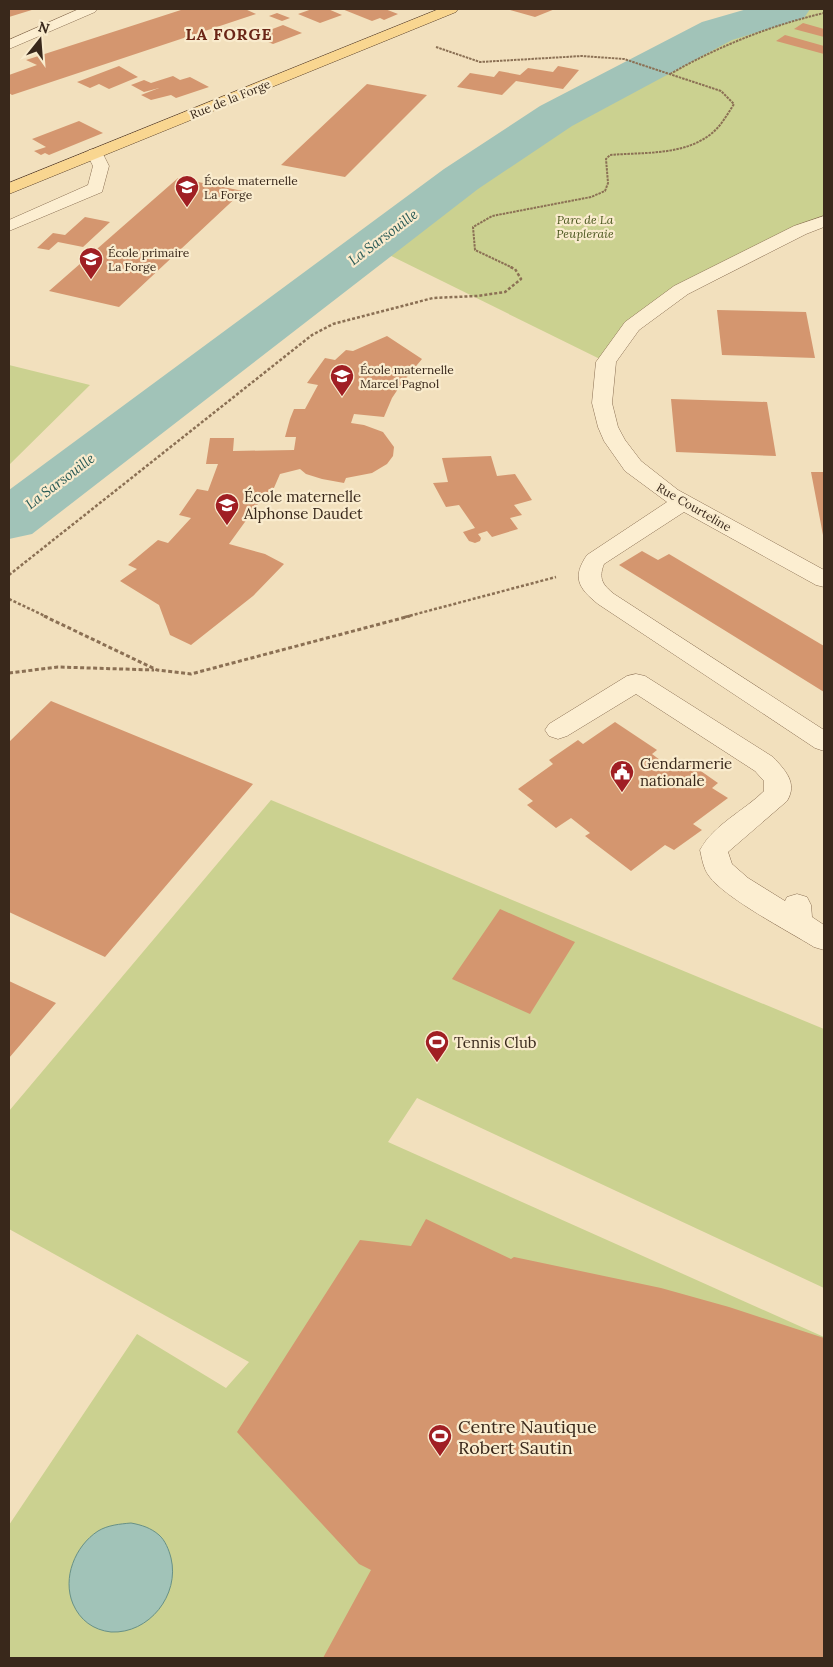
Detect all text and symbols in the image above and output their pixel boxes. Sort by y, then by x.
north arrow [15,15,65,65]
text: N [36,17,52,38]
district label: LA FORGE [186,24,272,44]
street label: Rue de la Forge [188,76,273,122]
place label: École maternelle La Forge [204,173,298,202]
school or university icon: École maternelle La Forge [174,174,200,208]
water label: La Sarsouille [345,205,421,269]
park label: Parc de La Peupleraie [556,212,614,241]
place label: École primaire La Forge [108,245,190,274]
school or university icon: École primaire La Forge [78,246,104,280]
place label: École maternelle Marcel Pagnol [360,362,454,391]
school or university icon: École maternelle Marcel Pagnol [329,363,355,397]
water label: La Sarsouille [22,449,98,513]
street label: Rue Courteline [654,480,734,535]
place label: École maternelle Alphonse Daudet [243,487,363,523]
school or university icon: École maternelle Alphonse Daudet [214,492,240,526]
place label: Gendarmerie nationale [640,754,732,790]
public building icon: Gendarmerie nationale [609,759,635,793]
sports icon: Tennis Club [424,1029,450,1063]
place label: Tennis Club [454,1033,537,1052]
place label: Centre Nautique Robert Sautin [458,1415,597,1459]
sports icon: Centre Nautique Robert Sautin [427,1423,453,1457]

